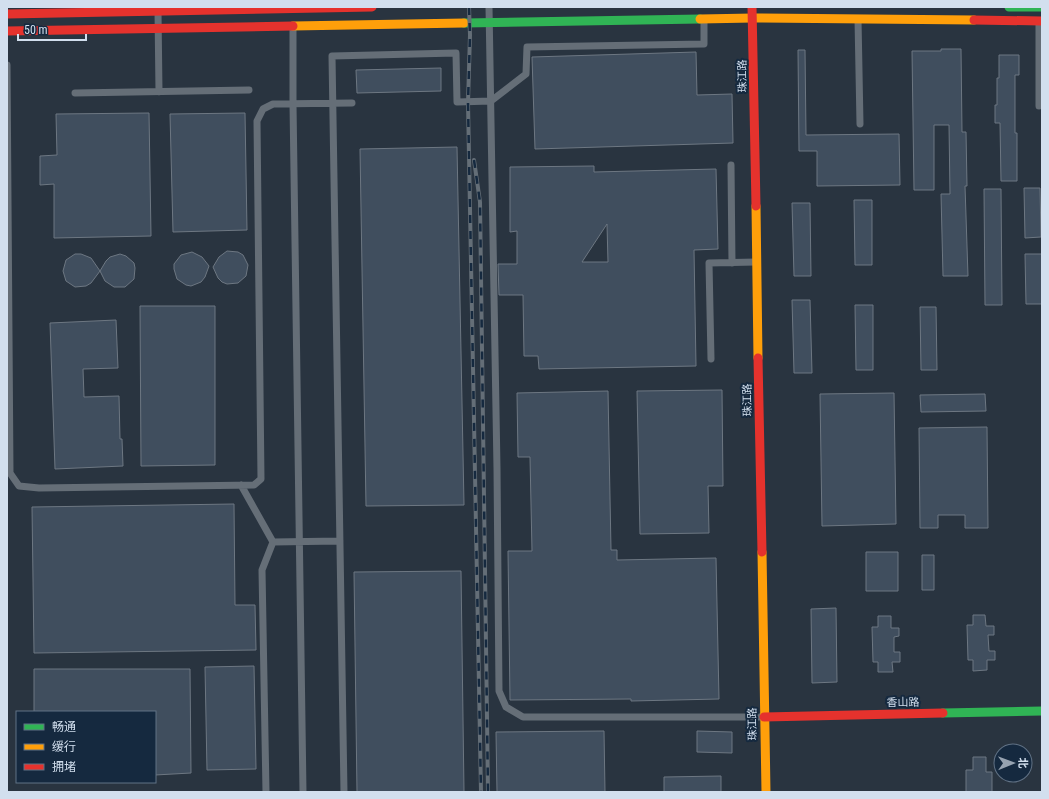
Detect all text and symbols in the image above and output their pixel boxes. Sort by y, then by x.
scale bar [18,16,86,42]
text: 50 m [24,23,48,37]
street label: 珠江路 [736,59,749,93]
street label: 珠江路 [741,383,754,417]
street label: 香山路 [886,696,920,709]
street label: 珠江路 [746,707,759,741]
legend [16,711,156,783]
text: 畅通 [52,720,76,734]
text: 缓行 [52,740,76,754]
north arrow [993,743,1033,783]
text: 北 [1016,757,1029,768]
text: 拥堵 [52,760,76,774]

